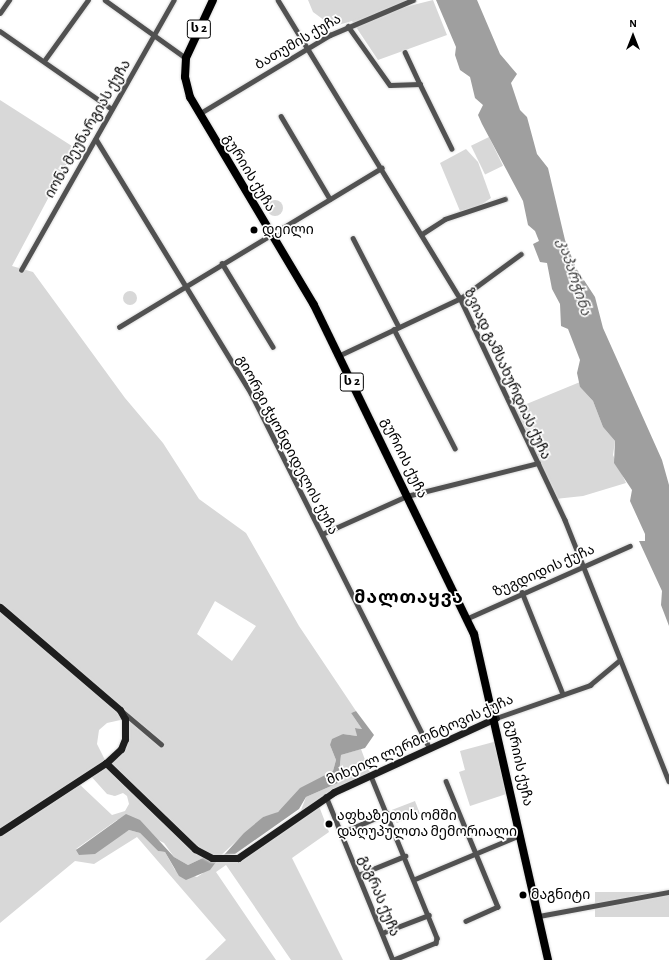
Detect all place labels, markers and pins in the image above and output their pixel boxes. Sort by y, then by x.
place label: დეილი [262,222,314,238]
marker: დეილი [249,225,259,235]
place label: აფხაზეთის ომში დაღუპულთა მემორიალი [337,808,517,840]
marker: აფხაზეთის ომში დაღუპულთა მემორიალი [324,819,334,829]
place label: მაგნიტი [531,887,590,903]
marker: მაგნიტი [518,890,528,900]

